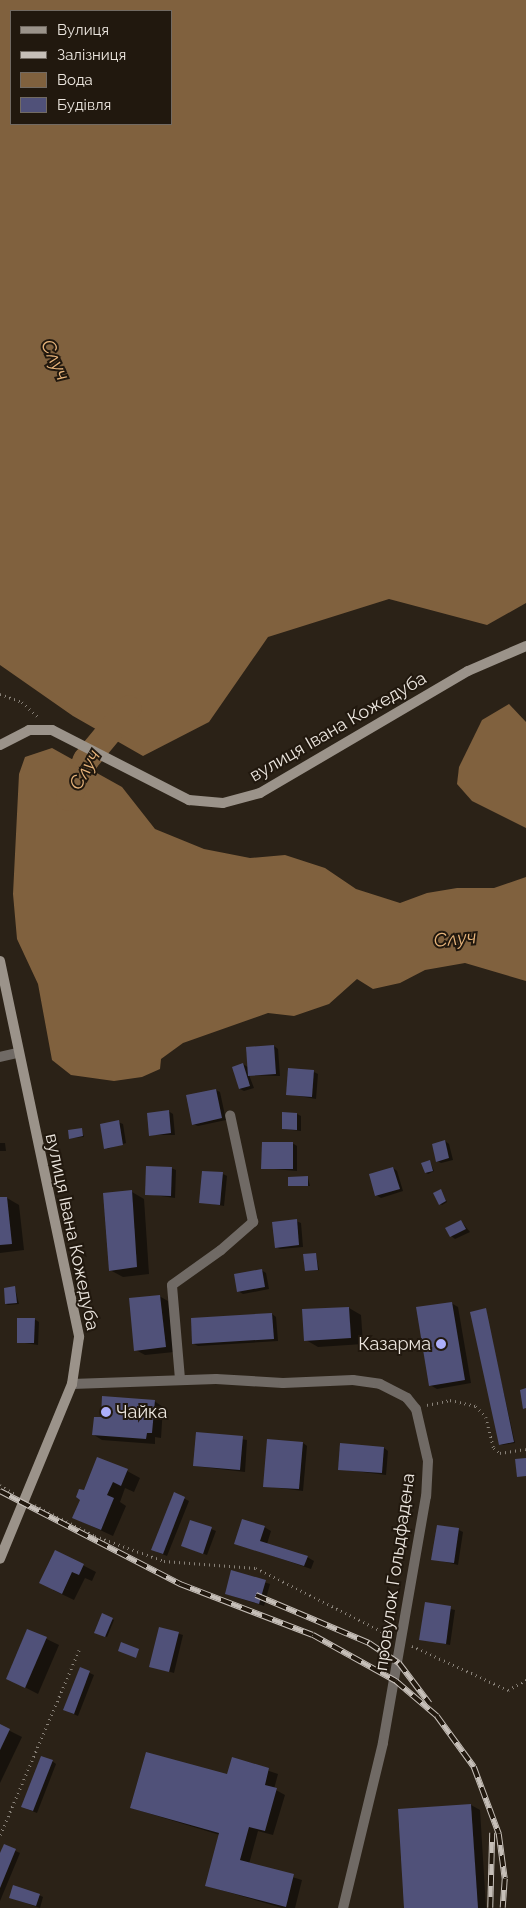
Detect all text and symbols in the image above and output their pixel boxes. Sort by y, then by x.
legend [10,10,172,125]
text: Вулиця [57,21,109,39]
text: Залізниця [57,46,126,64]
text: Вода [57,71,93,89]
text: Будівля [57,96,111,114]
water label: Случ [36,336,74,384]
street label: вулиця Івана Кожедуба [246,667,430,787]
water label: Случ [64,746,106,794]
water label: Случ [433,926,477,952]
street label: вулиця Івана Кожедуба [41,1132,103,1332]
place label: Казарма [358,1333,431,1355]
marker: Казарма [435,1338,447,1350]
place label: Чайка [116,1401,167,1423]
marker: Чайка [100,1406,112,1418]
street label: провулок Гольдфадена [370,1472,420,1672]

